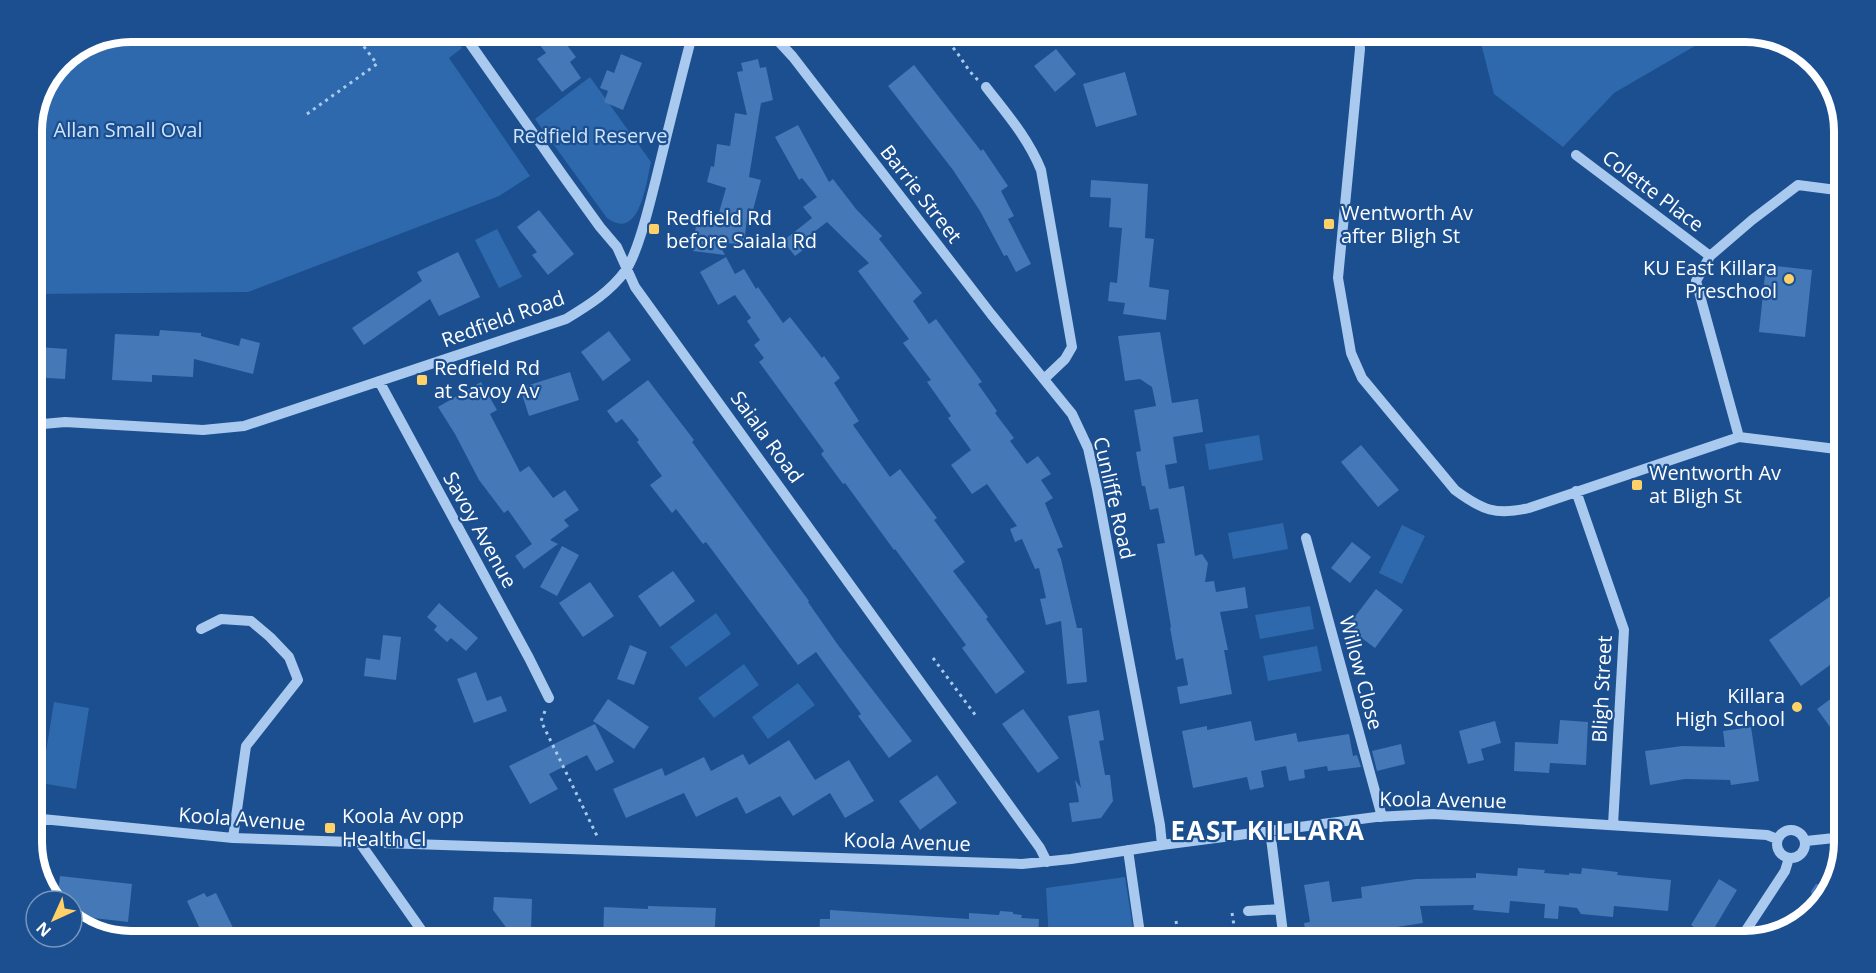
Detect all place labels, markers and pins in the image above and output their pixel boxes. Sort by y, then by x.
place label: Wentworth Av after Bligh St [1341,199,1473,249]
place label: Redfield Rd before Saiala Rd [666,204,817,254]
marker: Wentworth Av after Bligh St [1322,217,1336,231]
marker: Redfield Rd before Saiala Rd [647,222,661,236]
place label: KU East Killara Preschool [1643,254,1777,304]
marker: KU East Killara Preschool [1782,272,1796,286]
place label: Redfield Rd at Savoy Av [434,354,540,404]
marker: Redfield Rd at Savoy Av [415,373,429,387]
place label: Wentworth Av at Bligh St [1649,459,1781,509]
marker: Wentworth Av at Bligh St [1630,478,1644,492]
place label: Killara High School [1675,682,1785,732]
marker: Killara High School [1790,700,1804,714]
place label: Koola Av opp Health Cl [342,802,464,852]
marker: Koola Av opp Health Cl [323,821,337,835]

